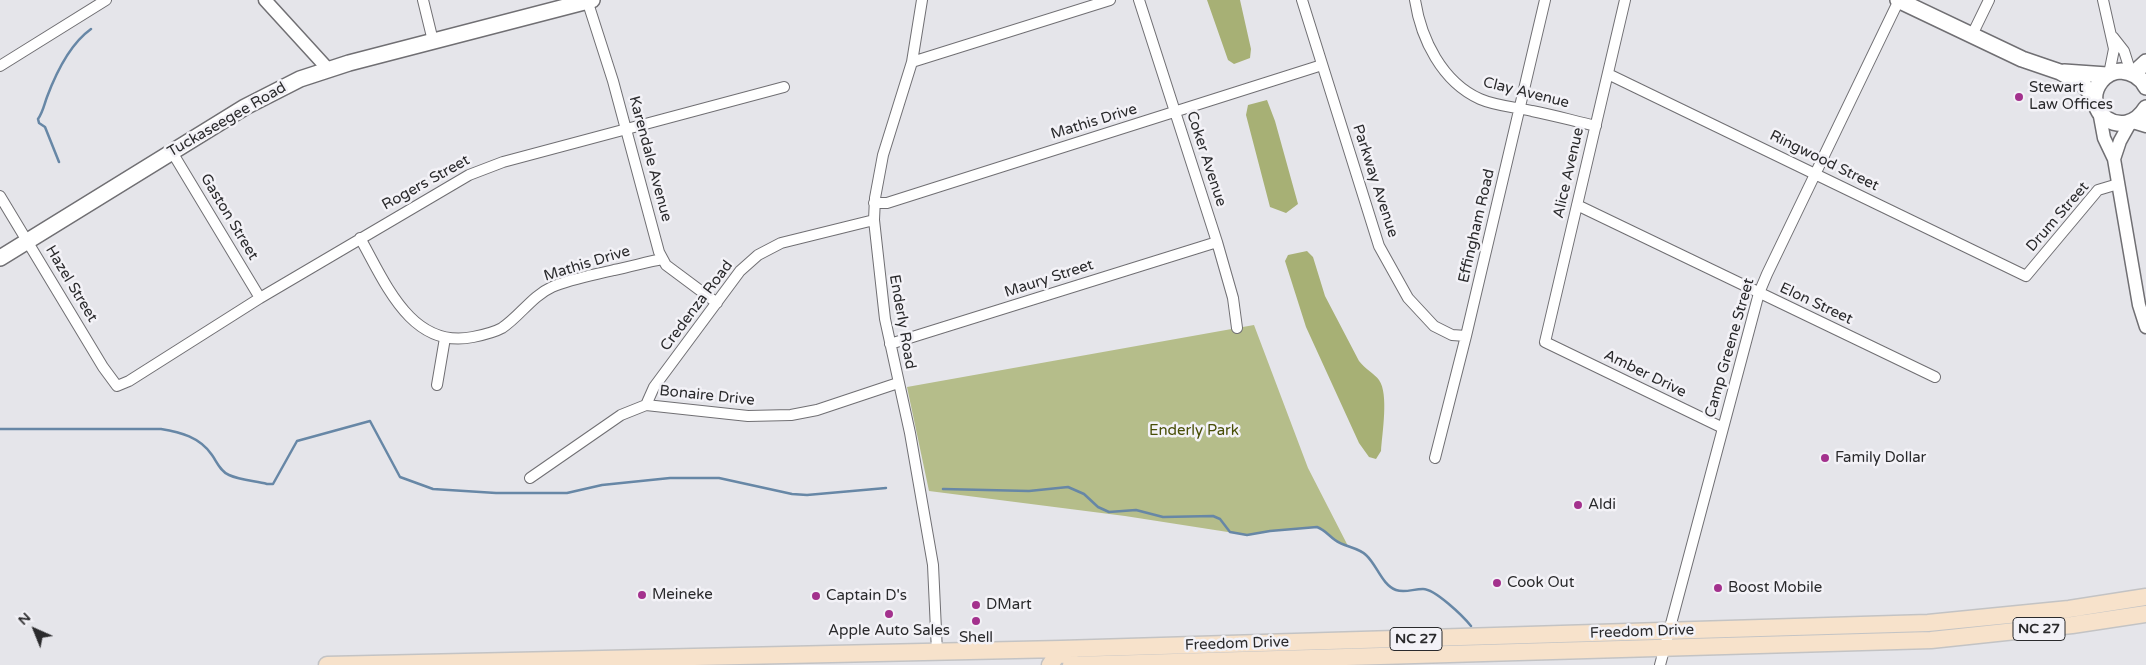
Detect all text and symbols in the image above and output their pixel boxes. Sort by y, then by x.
street label: Clay Avenue [1481,74,1571,112]
street label: Tuckaseegee Road [164,79,290,161]
place label: Stewart Law Offices [2029,79,2113,114]
marker: Stewart Law Offices [2013,91,2025,103]
street label: Karendale Avenue [625,94,675,224]
street label: Mathis Drive [1049,100,1139,144]
street label: Coker Avenue [1182,109,1230,209]
street label: Parkway Avenue [1348,122,1402,240]
street label: Alice Avenue [1550,126,1588,220]
street label: Ringwood Street [1766,127,1882,195]
street label: Rogers Street [379,152,473,214]
street label: Effingham Road [1455,167,1499,285]
street label: Gaston Street [196,171,262,263]
street label: Drum Street [2023,178,2093,256]
street label: Hazel Street [41,242,101,326]
street label: Mathis Drive [542,242,632,286]
street label: Maury Street [1002,256,1096,302]
street label: Credenza Road [657,257,737,355]
street label: Enderly Road [885,273,919,371]
street label: Camp Greene Street [1701,276,1759,420]
street label: Elon Street [1777,279,1855,329]
street label: Amber Drive [1601,346,1689,402]
street label: Bonaire Drive [659,382,755,410]
park label: Enderly Park [1149,422,1239,440]
place label: Family Dollar [1835,449,1926,467]
marker: Family Dollar [1819,452,1831,464]
place label: Aldi [1588,496,1616,514]
marker: Aldi [1572,499,1584,511]
place label: Cook Out [1507,574,1574,592]
marker: Cook Out [1491,577,1503,589]
place label: Boost Mobile [1728,579,1822,597]
marker: Boost Mobile [1712,582,1724,594]
place label: Meineke [652,586,713,604]
place label: Captain D's [826,587,907,605]
marker: Meineke [636,589,648,601]
marker: Captain D's [810,590,822,602]
place label: DMart [986,596,1032,614]
marker: DMart [970,599,982,611]
north arrow [10,605,60,655]
marker: Apple Auto Sales [883,608,895,620]
text: N [14,609,34,629]
marker: Shell [970,615,982,627]
road number: NC 27 [2013,618,2065,640]
street label: Freedom Drive [1590,621,1694,643]
place label: Apple Auto Sales [828,622,950,640]
road number: NC 27 [1390,628,1442,650]
place label: Shell [959,629,993,647]
street label: Freedom Drive [1185,633,1289,655]

